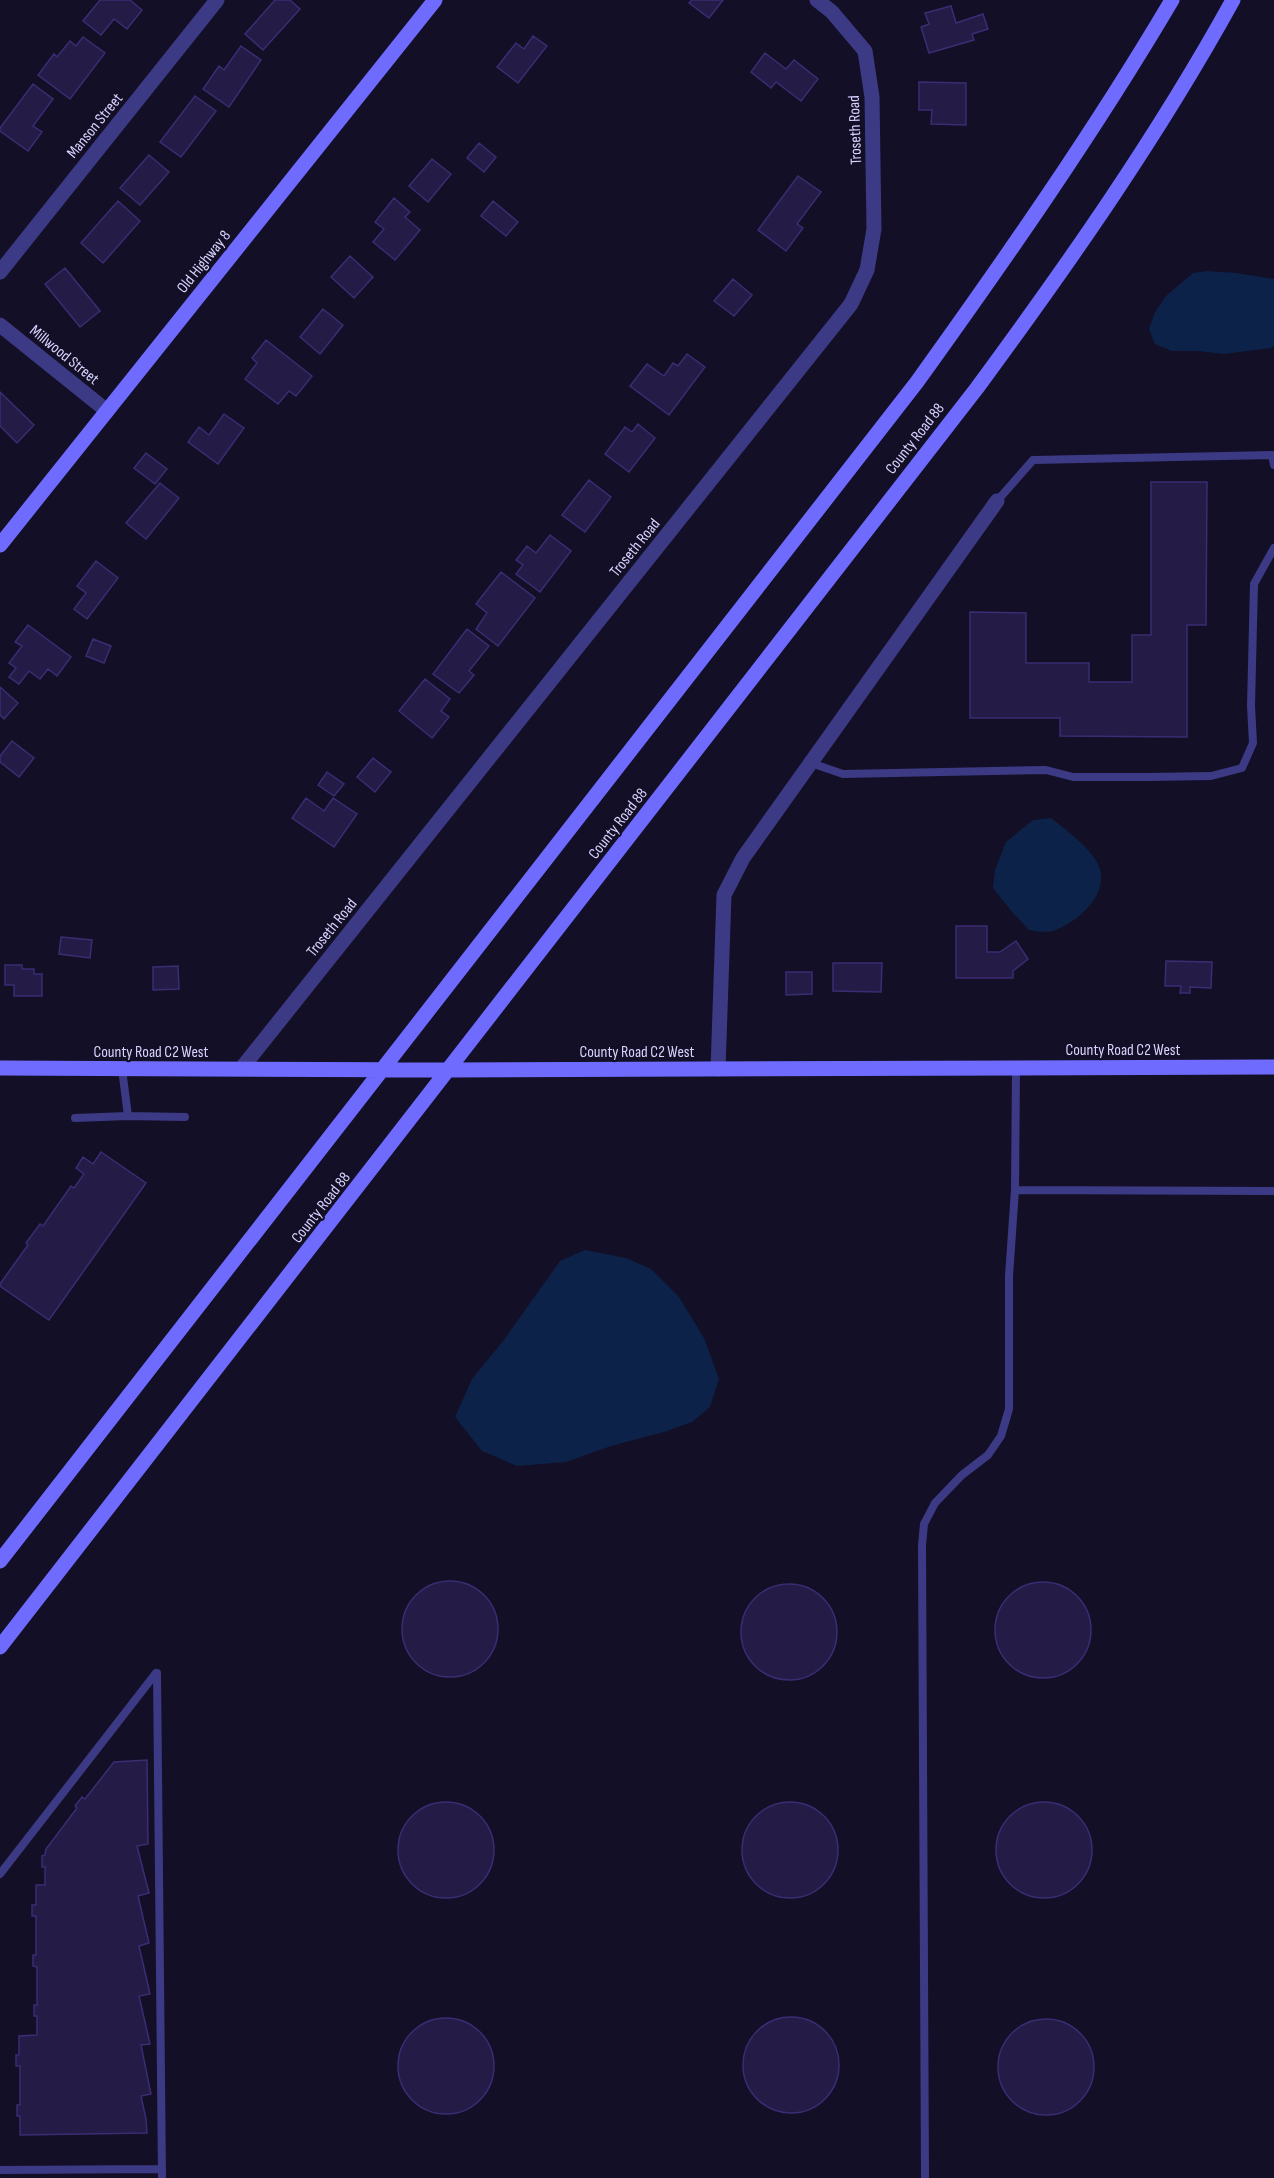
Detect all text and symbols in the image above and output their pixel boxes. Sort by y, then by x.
street label: Manson Street [63,90,127,162]
street label: Troseth Road [845,95,866,165]
street label: Old Highway 8 [173,227,235,297]
street label: Millwood Street [26,321,103,389]
street label: County Road 88 [882,400,949,478]
street label: Troseth Road [606,515,664,581]
street label: County Road 88 [585,785,652,863]
street label: Troseth Road [303,895,361,961]
street label: County Road C2 West [1066,1041,1181,1060]
street label: County Road C2 West [94,1043,209,1062]
street label: County Road C2 West [580,1043,695,1062]
street label: County Road 88 [288,1169,355,1247]

